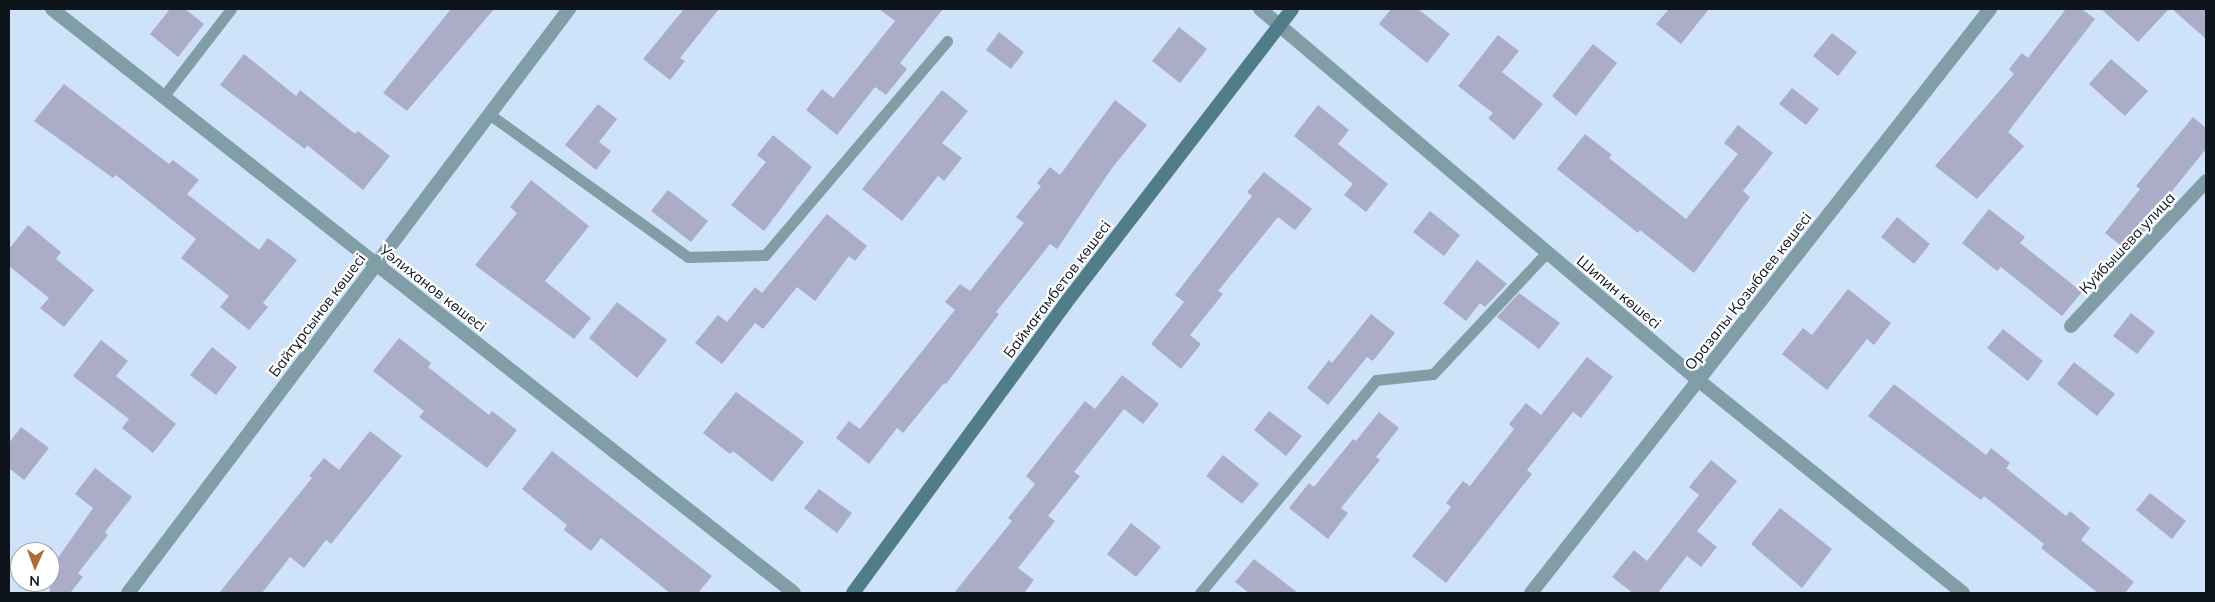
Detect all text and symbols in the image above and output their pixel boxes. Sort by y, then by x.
street label: Куйбышева улица [2075,189,2179,297]
street label: Оразалы Қозыбаев көшесі [1681,208,1815,374]
street label: Баймағамбетов көшесі [999,217,1115,361]
street label: Уәлиханов көшесі [376,241,490,335]
street label: Байтұрсынов көшесі [265,250,369,380]
street label: Шипин көшесі [1573,252,1665,332]
north arrow [10,542,60,592]
text: N [29,572,40,590]

